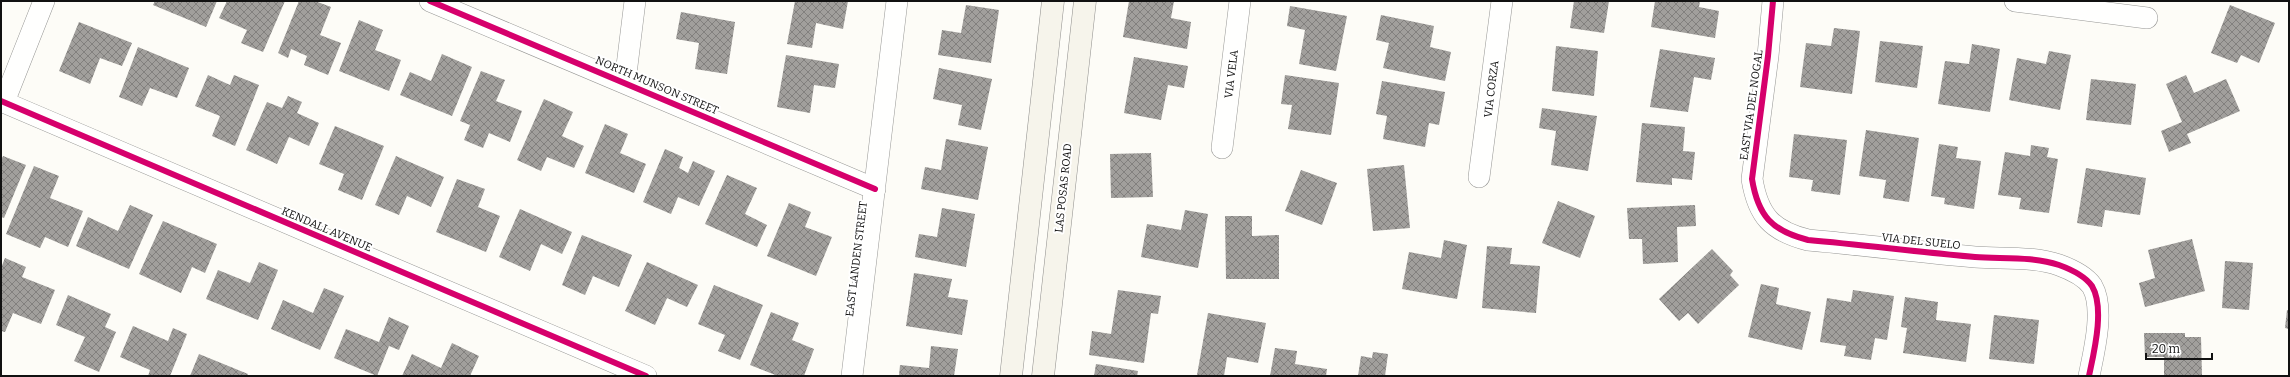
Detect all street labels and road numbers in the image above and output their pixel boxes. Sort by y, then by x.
street label: VIA VELA [1222,49,1241,99]
street label: EAST VIA DEL NOGAL [1737,49,1766,161]
street label: NORTH MUNSON STREET [593,54,721,118]
street label: VIA CORZA [1482,60,1501,118]
street label: LAS POSAS ROAD [1052,143,1075,233]
street label: EAST LANDEN STREET [843,200,870,317]
street label: KENDALL AVENUE [280,205,374,254]
street label: VIA DEL SUELO [1881,231,1961,252]

